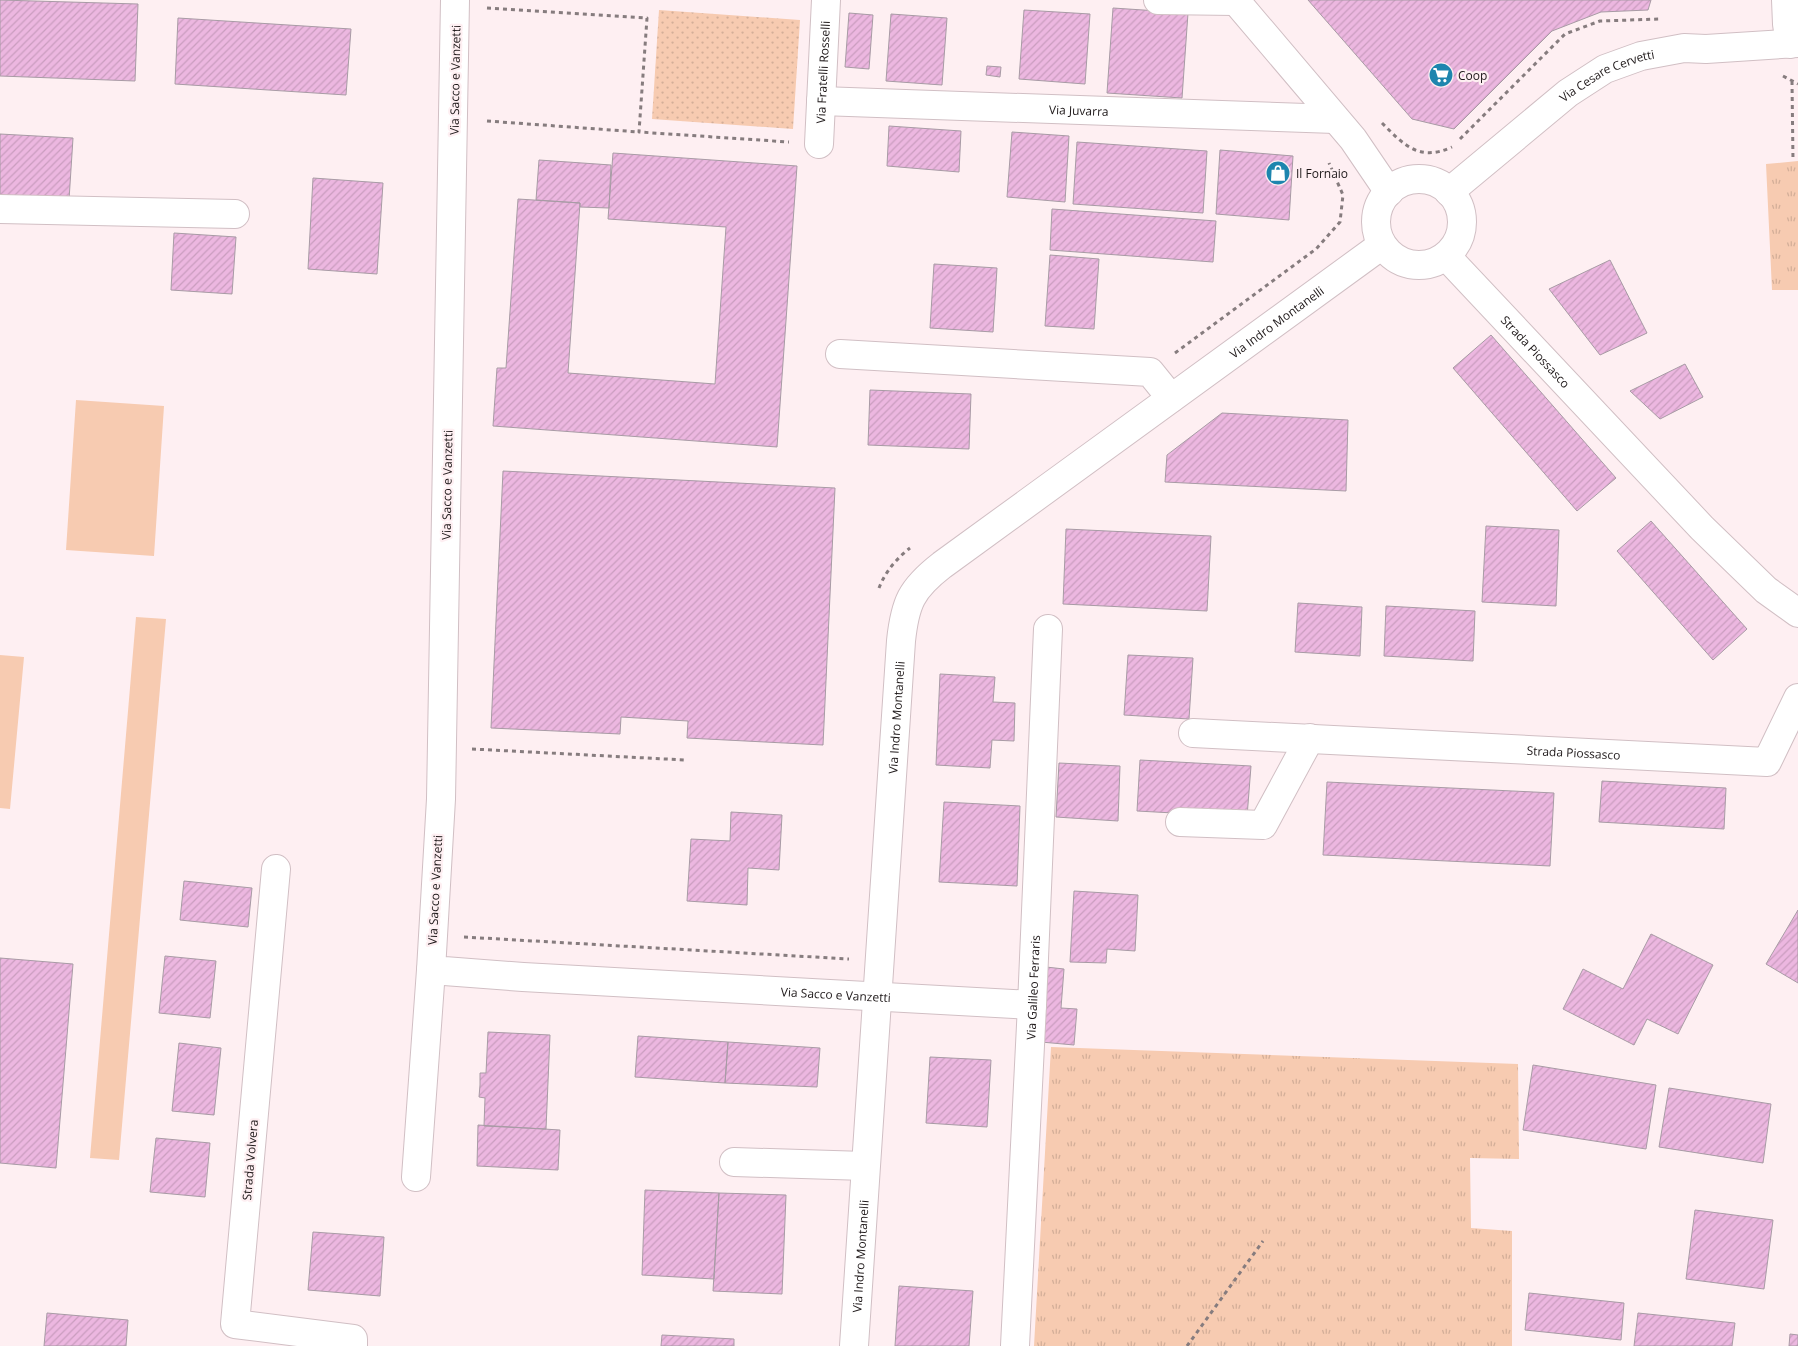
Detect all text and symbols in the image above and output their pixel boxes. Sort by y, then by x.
street label: Via Fratelli Rosselli [812,20,833,124]
street label: Via Sacco e Vanzetti [446,25,464,135]
street label: Via Cesare Cervetti [1555,45,1656,105]
supermarket icon: Coop [1428,62,1454,88]
place label: Coop [1458,67,1487,84]
street label: Via Juvarra [1049,100,1109,120]
shop icon: Il Fornaio [1265,160,1291,186]
place label: Il Fornaio [1296,165,1348,182]
street label: Via Indro Montanelli [1226,282,1327,362]
street label: Strada Piossasco [1497,311,1574,391]
street label: Via Sacco e Vanzetti [438,430,456,540]
street label: Via Indro Montanelli [884,661,908,774]
street label: Strada Piossasco [1526,741,1621,763]
street label: Via Sacco e Vanzetti [424,835,446,945]
street label: Via Galileo Ferraris [1022,935,1043,1040]
street label: Via Sacco e Vanzetti [780,983,891,1006]
street label: Strada Volvera [238,1119,262,1201]
street label: Via Indro Montanelli [848,1199,872,1313]

